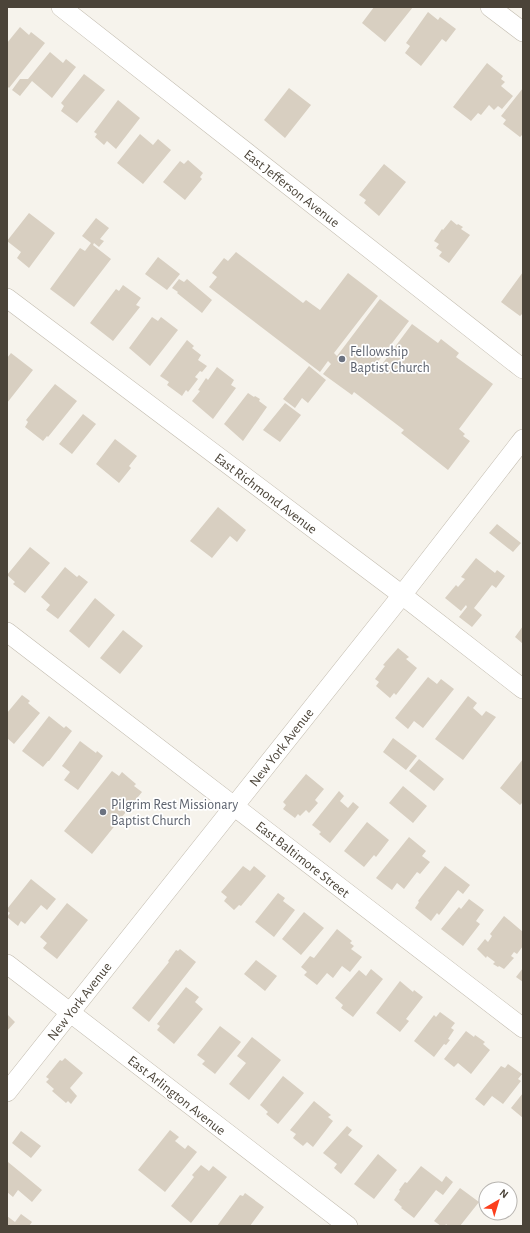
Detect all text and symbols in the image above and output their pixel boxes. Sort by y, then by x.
street label: East Jefferson Avenue [241,147,342,230]
place label: Fellowship Baptist Church [350,345,430,375]
marker: Fellowship Baptist Church [337,354,347,364]
street label: East Richmond Avenue [212,451,319,537]
street label: New York Avenue [247,706,316,789]
place label: Pilgrim Rest Missionary Baptist Church [111,798,238,828]
marker: Pilgrim Rest Missionary Baptist Church [98,807,108,817]
street label: East Baltimore Street [253,819,352,901]
street label: New York Avenue [45,960,114,1043]
street label: East Arlington Avenue [125,1053,228,1138]
north arrow [478,1181,518,1221]
text: N [497,1187,510,1200]

